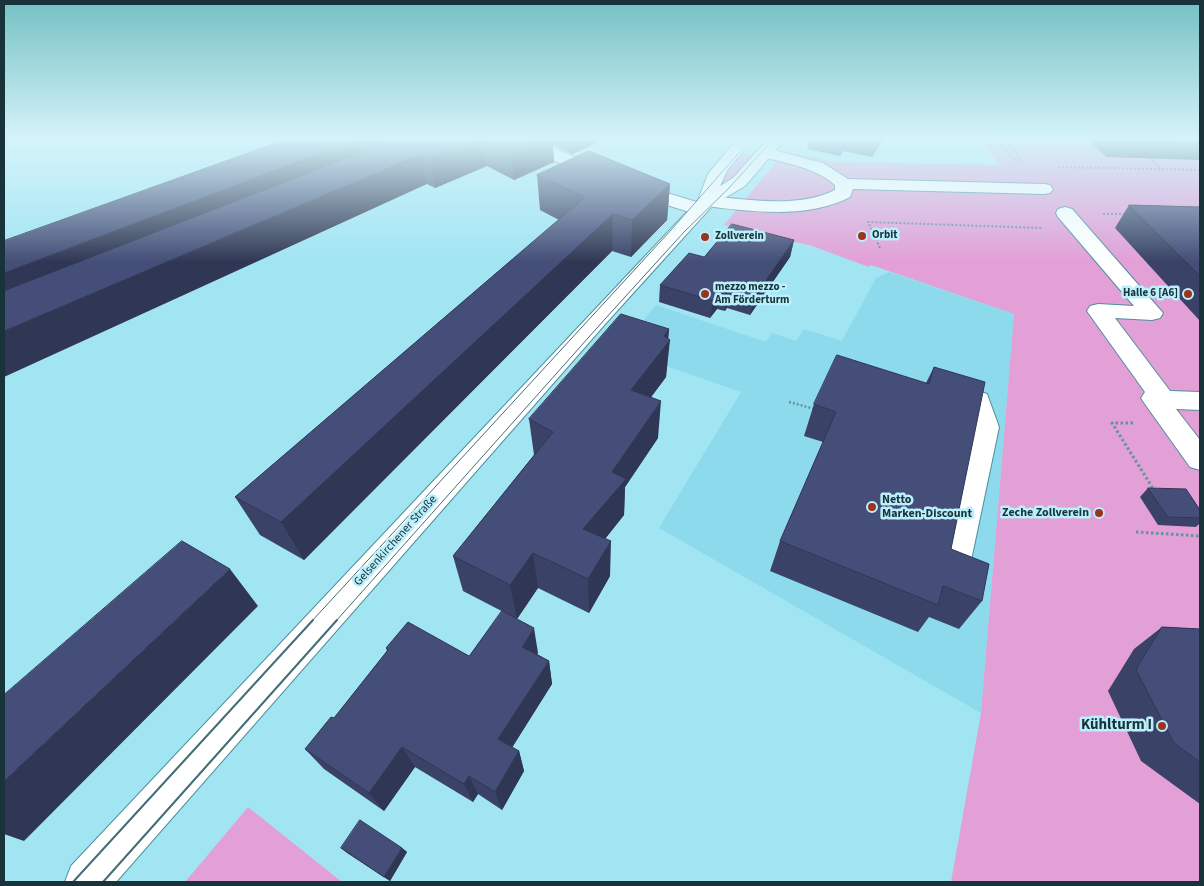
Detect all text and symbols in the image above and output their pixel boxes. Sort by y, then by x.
place label: Orbit [872,229,897,243]
place label: Zollverein [715,230,764,244]
marker: Orbit [856,230,868,242]
marker: Zollverein [699,231,711,243]
place label: mezzo mezzo - Am Förderturm [715,281,790,307]
place label: Halle 6 [A6] [1123,287,1178,301]
marker: mezzo mezzo - Am Förderturm [699,288,711,300]
marker: Halle 6 [A6] [1182,288,1194,300]
street label: Gelsenkirchener Straße [352,493,440,589]
place label: Netto Marken-Discount [882,493,972,521]
marker: Netto Marken-Discount [866,501,878,513]
place label: Zeche Zollverein [1002,506,1089,520]
marker: Zeche Zollverein [1093,507,1105,519]
place label: Kühlturm I [1081,717,1152,735]
marker: Kühlturm I [1156,720,1168,732]

